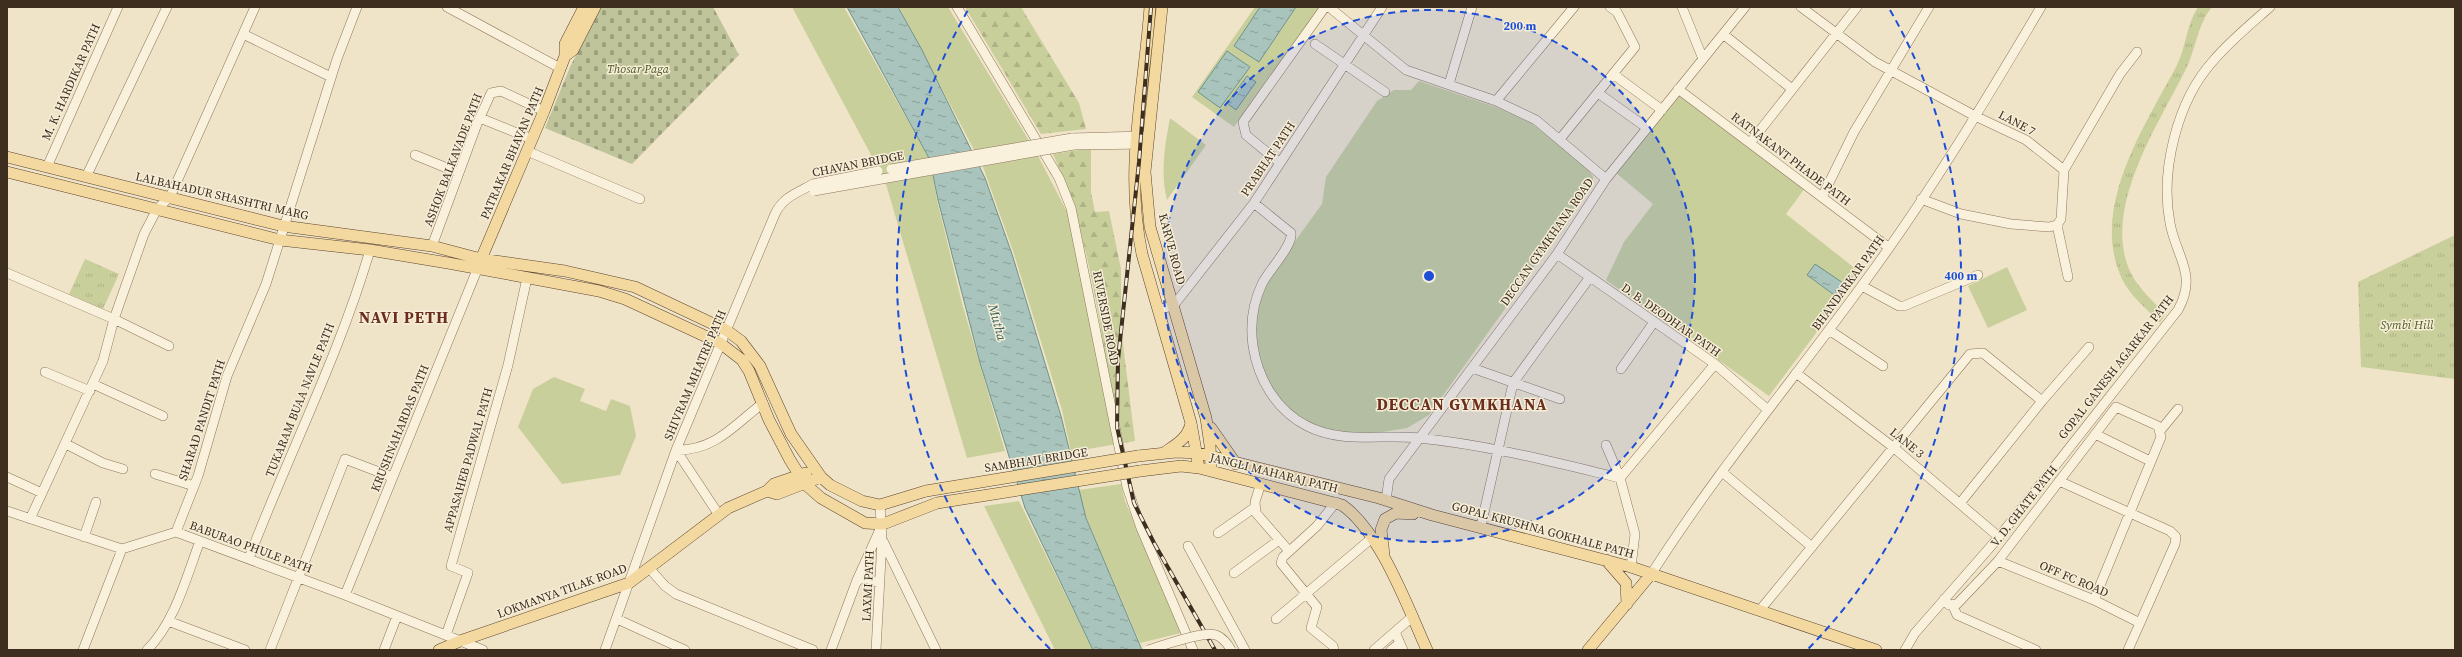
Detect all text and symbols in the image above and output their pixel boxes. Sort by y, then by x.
text: 200 m [1504,18,1537,34]
street label: M. K. HARDIKAR PATH [38,21,104,143]
park label: Thosar Paga [607,61,670,77]
street label: PATRAKAR BHAVAN PATH [477,84,547,222]
street label: ASHOK BALKAVADE PATH [420,91,486,229]
street label: LANE 7 [1996,107,2038,139]
street label: RATNAKANT PHADE PATH [1728,109,1854,209]
street label: PRABHAT PATH [1237,119,1299,199]
street label: CHAVAN BRIDGE [811,147,905,181]
street label: LALBAHADUR SHASHTRI MARG [134,168,310,224]
street label: DECCAN GYMKHANA ROAD [1497,175,1597,309]
street label: KARVE ROAD [1155,212,1189,286]
street label: BHANDARKAR PATH [1808,232,1888,334]
text: 400 m [1945,268,1978,284]
street label: RIVERSIDE ROAD [1089,269,1123,367]
centre of rings [1422,269,1436,283]
street label: D. B. DEODHAR PATH [1618,280,1724,360]
street label: GOPAL GANESH AGARKAR PATH [2055,292,2177,442]
water label: Mutha [984,301,1011,342]
district label: NAVI PETH [359,306,449,328]
street label: SHIVRAM MHATRE PATH [660,307,730,443]
park label: Symbi Hill [2381,317,2434,333]
street label: TUKARAM BUAA NAVLE PATH [262,321,338,479]
street label: SHARAD PANDIT PATH [175,358,229,482]
street label: KRUSHNAHARDAS PATH [367,362,433,494]
street label: APPASAHEB PADWAL PATH [440,386,496,534]
district label: DECCAN GYMKHANA [1377,393,1547,415]
street label: LANE 3 [1887,424,1927,462]
street label: SAMBHAJI BRIDGE [983,444,1089,476]
street label: JANGLI MAHARAJ PATH [1207,449,1340,497]
street label: V. D. GHATE PATH [1987,462,2061,550]
street label: GOPAL KRUSHNA GOKHALE PATH [1450,498,1636,562]
street label: BABURAO PHULE PATH [187,517,315,577]
street label: LAXMI PATH [858,550,878,622]
street label: OFF FC ROAD [2037,557,2111,601]
street label: LOKMANYA TILAK ROAD [495,560,629,622]

